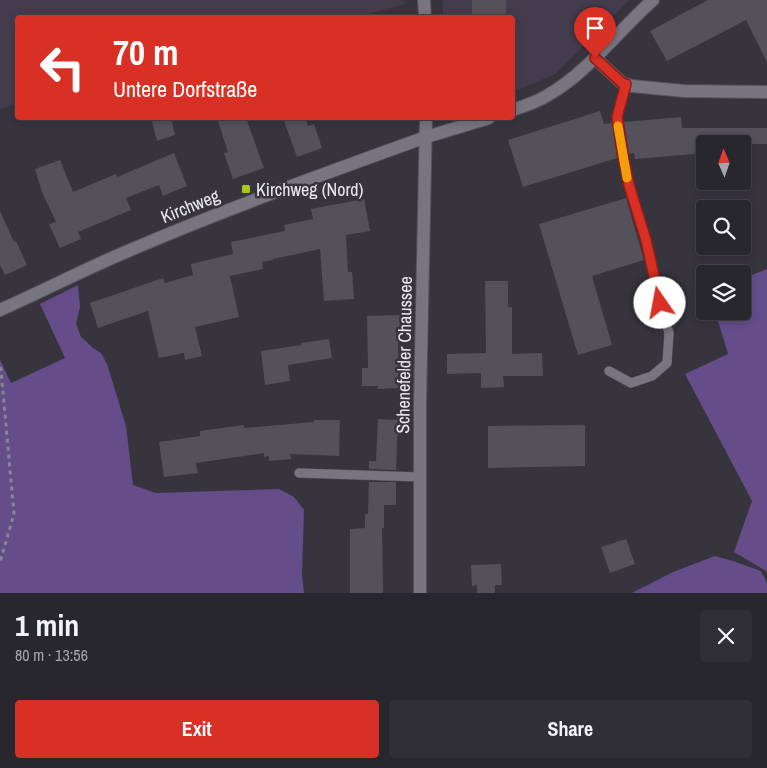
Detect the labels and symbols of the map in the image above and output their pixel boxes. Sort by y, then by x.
pin [574,7,616,58]
north arrow [696,135,751,190]
place label: Kirchweg (Nord) [256,177,364,202]
street label: Kirchweg [157,183,224,229]
marker: Kirchweg (Nord) [240,183,252,195]
street label: Schenefelder Chaussee [390,276,418,434]
position arrow [633,276,685,328]

